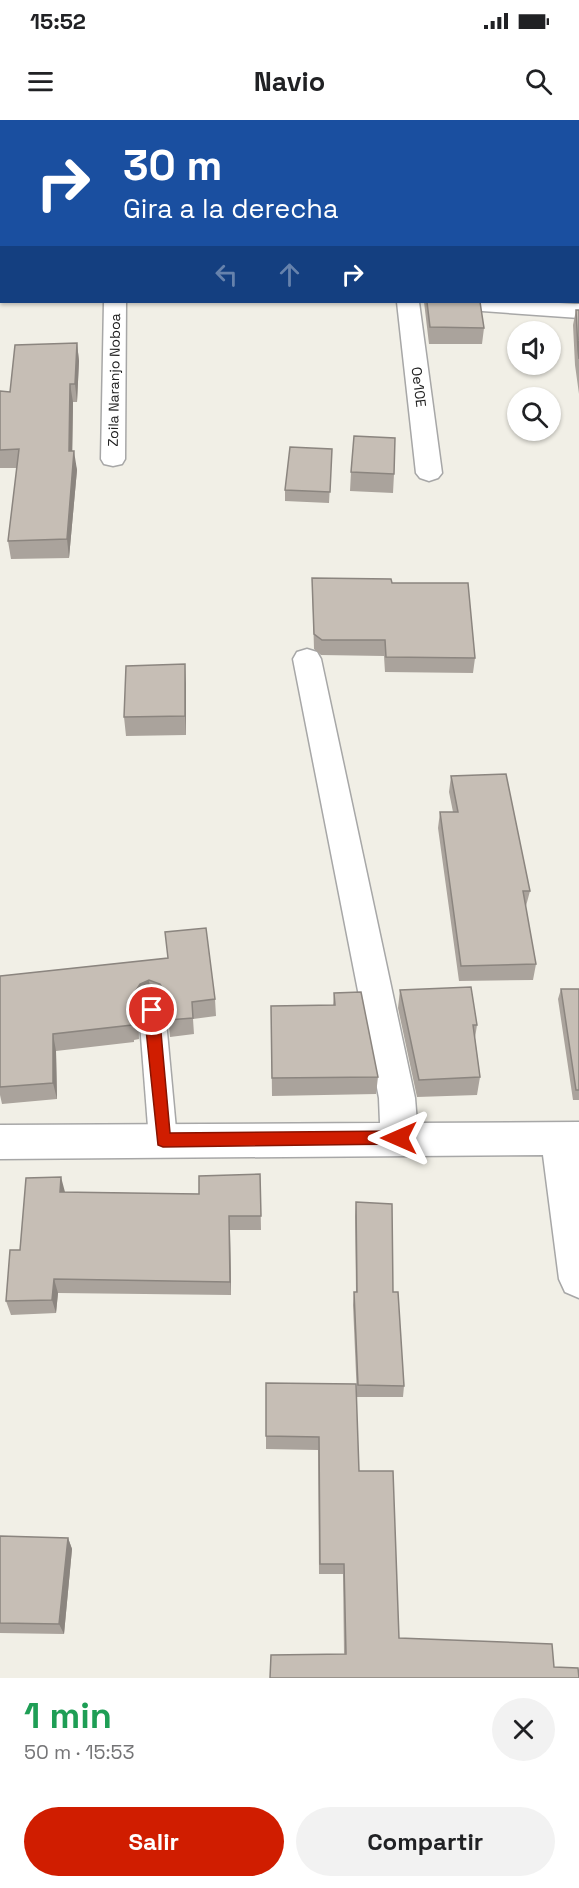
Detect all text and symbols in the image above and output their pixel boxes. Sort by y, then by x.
text: 15:52 [30,7,86,35]
text: Navio [254,64,325,99]
icon: menu [24,65,57,98]
icon: search [522,65,555,98]
text: 30 m [123,139,222,192]
icon: right [24,144,102,222]
text: Gira a la derecha [123,191,338,226]
icon: left [210,258,243,291]
icon: ahead [273,258,306,291]
icon: right [336,258,369,291]
street label: Zoila Naranjo Noboa [104,313,124,447]
map controls [507,321,561,441]
button: sound [507,321,561,375]
street label: Oe10E [408,366,430,408]
button: search [507,387,561,441]
pin [126,984,177,1035]
icon: arrive [135,993,168,1026]
position arrow [367,1106,431,1170]
text: 1 min [24,1693,112,1739]
button: close [492,1698,555,1761]
text: 50 m · 15:53 [24,1739,135,1765]
button: Salir [24,1807,284,1876]
button: Compartir [296,1807,555,1876]

